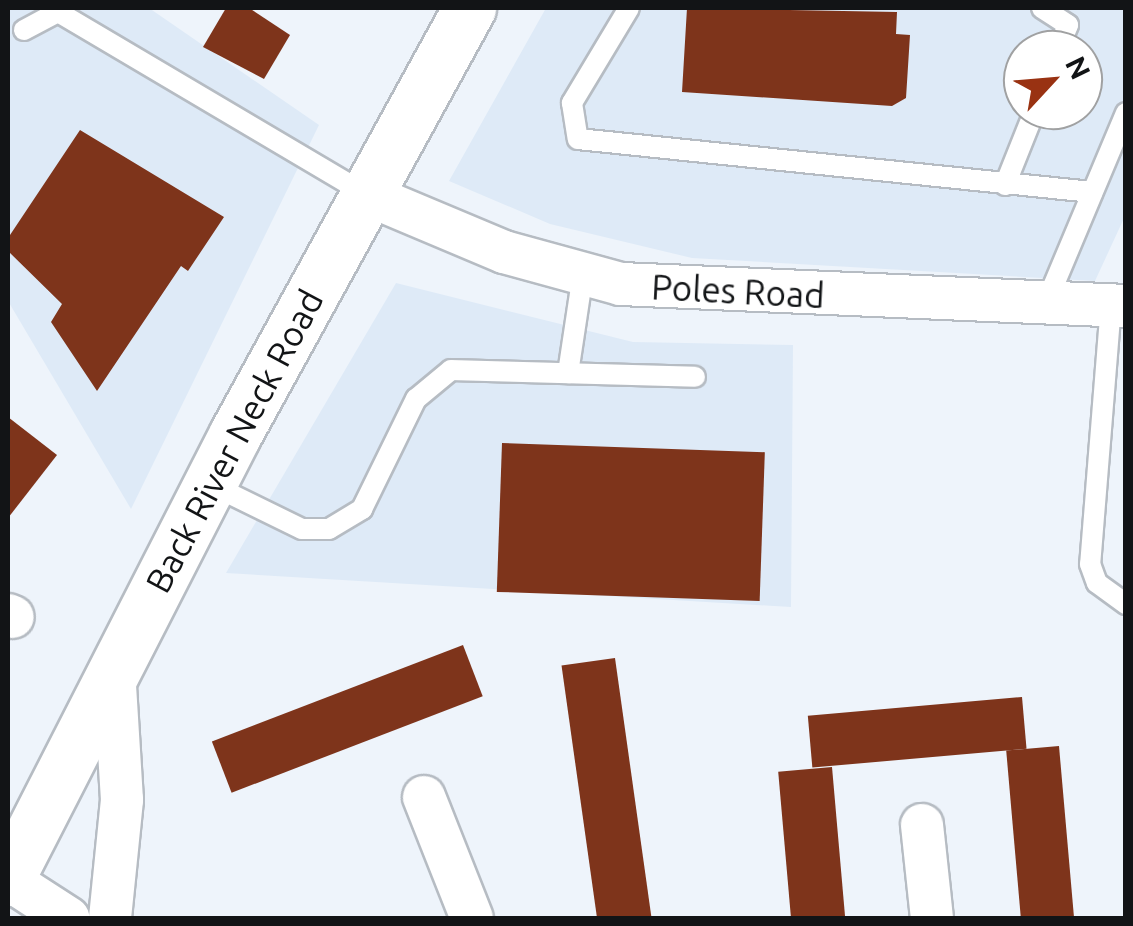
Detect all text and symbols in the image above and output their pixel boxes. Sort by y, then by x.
north arrow [1003,30,1103,130]
text: N [1060,51,1097,84]
street label: Poles Road [650,265,826,317]
street label: Back River Neck Road [136,282,332,600]

